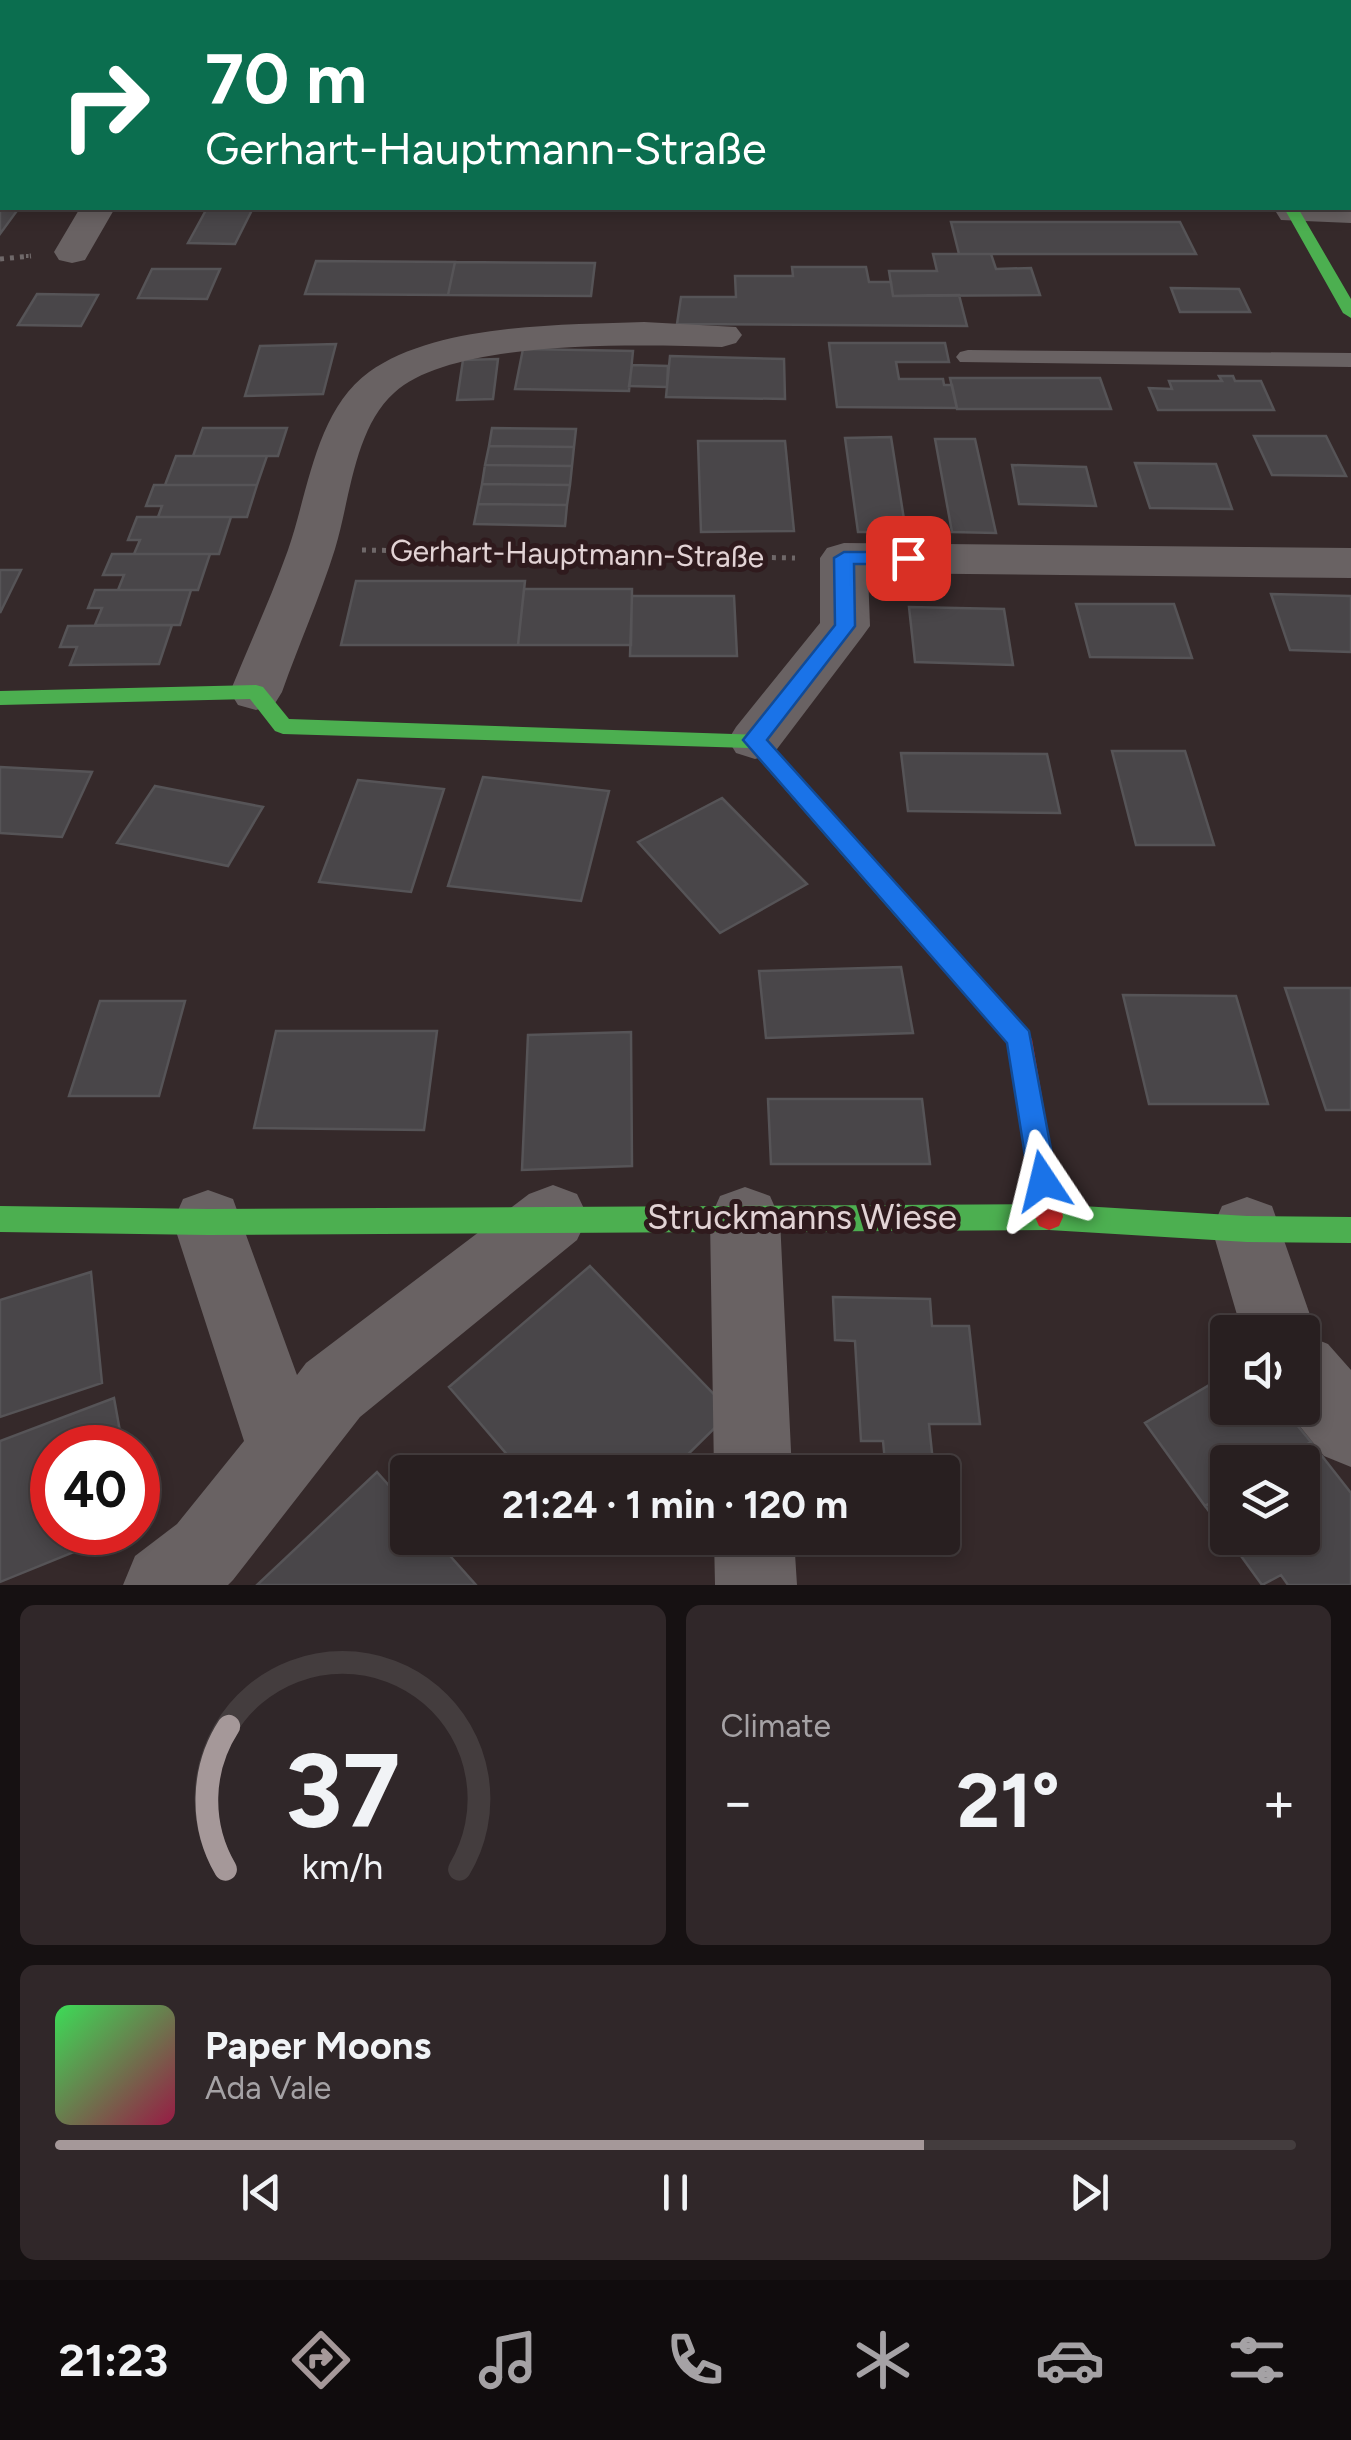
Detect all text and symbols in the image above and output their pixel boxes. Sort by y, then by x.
text: 70 m [205,36,367,121]
icon: right [40,40,170,170]
text: Gerhart-Hauptmann-Straße [205,121,766,175]
pin [866,516,951,601]
icon: arrive [881,531,936,586]
street label: Gerhart-Hauptmann-Straße [390,532,764,575]
position arrow [991,1129,1095,1233]
street label: Struckmanns Wiese [647,1196,957,1238]
map controls [1210,1315,1320,1555]
button: sound [1210,1315,1320,1425]
speed limit sign: 40 [30,1425,160,1555]
button: layers [1210,1445,1320,1555]
text: 21:24 · 1 min · 120 m [502,1482,848,1528]
text: Climate [721,1707,831,1745]
text: 37 [285,1728,401,1853]
text: 21° [957,1756,1060,1846]
text: − [721,1769,755,1835]
text: + [1262,1769,1296,1835]
text: km/h [302,1845,384,1888]
text: Paper Moons [205,2023,431,2069]
text: Ada Vale [205,2069,331,2107]
icon: previous [234,2165,289,2220]
icon: pause [648,2165,703,2220]
icon: next [1062,2165,1117,2220]
icon: directions [286,2325,356,2395]
icon: music [473,2325,543,2395]
icon: phone [660,2325,730,2395]
icon: climate [848,2325,918,2395]
icon: car [1035,2325,1105,2395]
icon: filters [1222,2325,1292,2395]
text: 21:23 [59,2333,168,2387]

